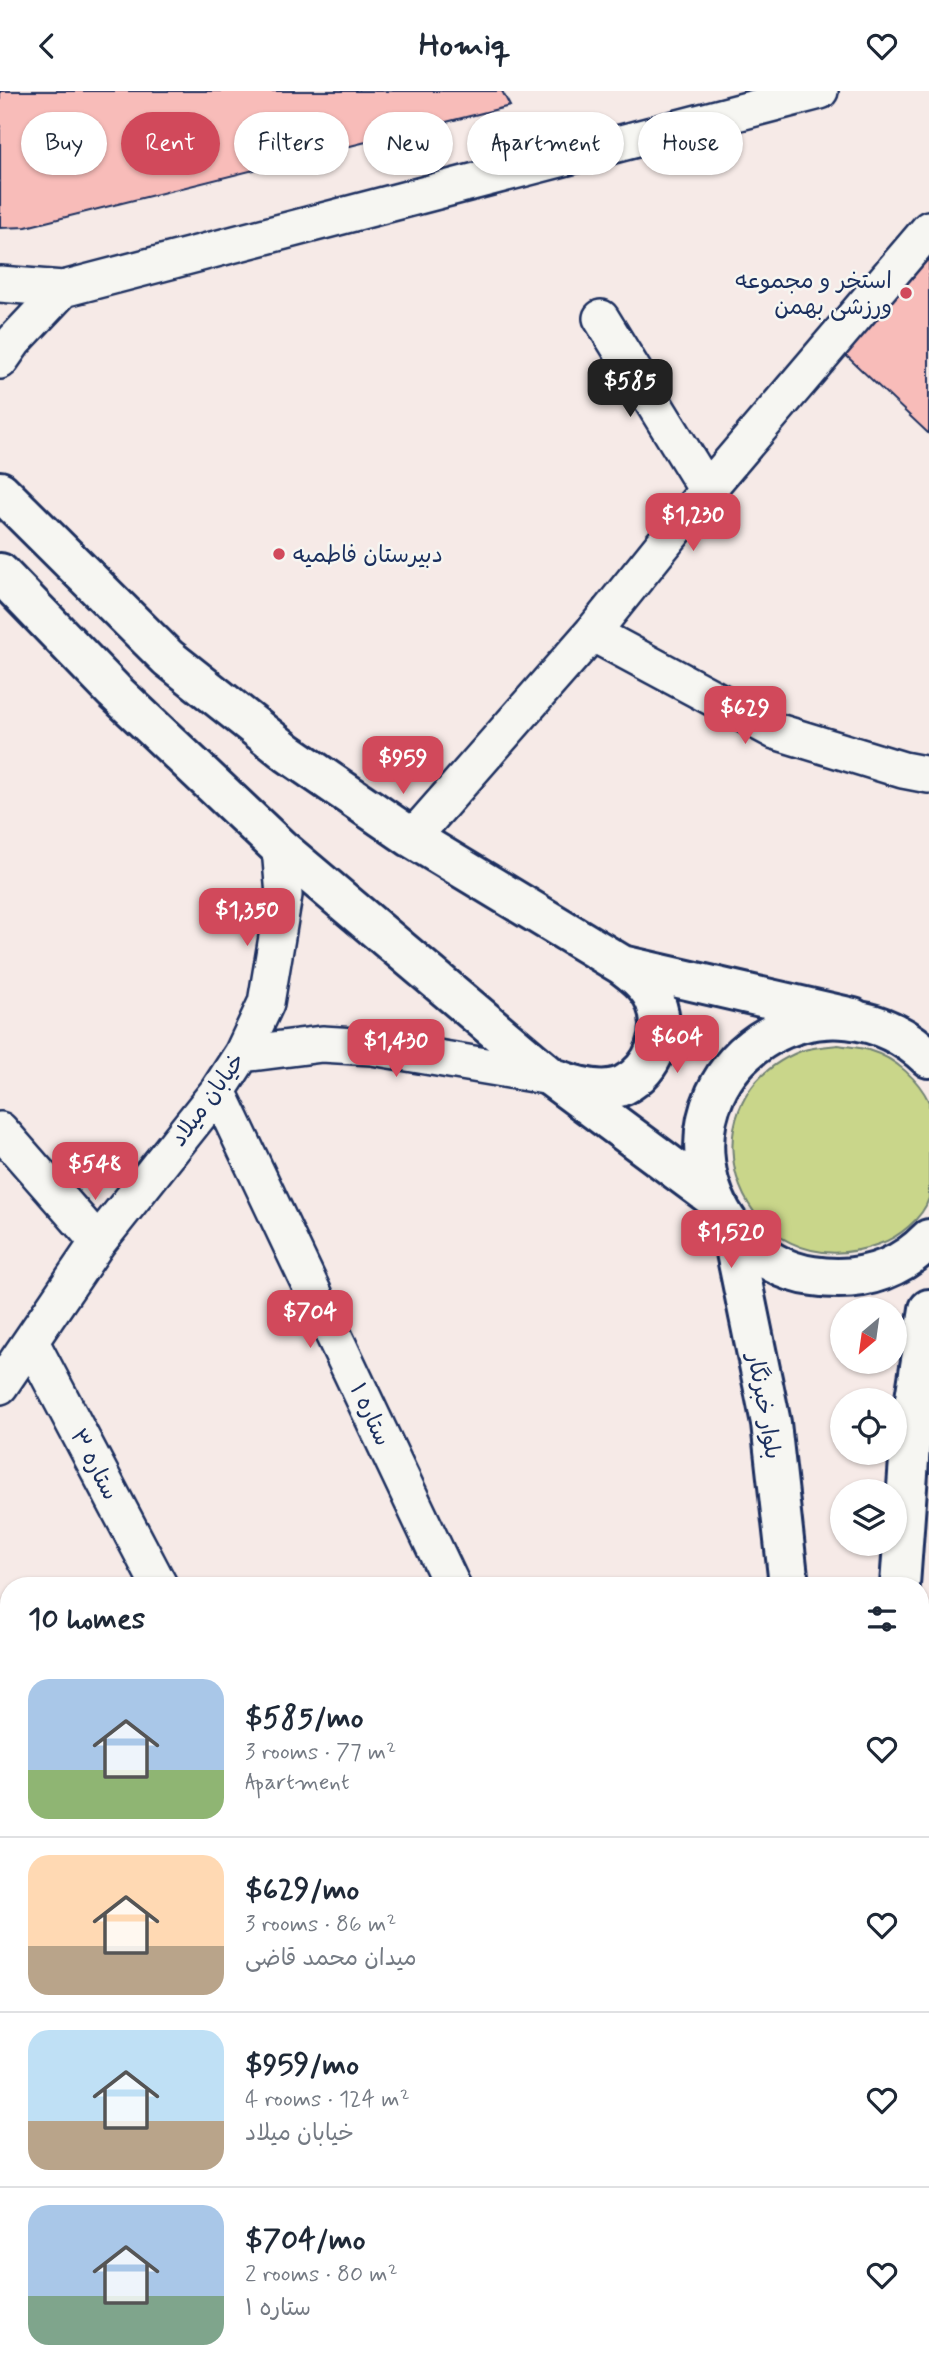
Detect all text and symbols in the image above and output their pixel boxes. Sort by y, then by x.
text: Homiq [419,25,510,67]
icon: back [28,27,66,65]
icon: heart [863,27,901,65]
chip: Buy [21,112,107,175]
chip: Rent [121,112,220,175]
chip: Filters [234,112,349,175]
chip: New [363,112,453,175]
chip: Apartment [467,112,624,175]
chip: House [638,112,743,175]
place label: استخر و مجموعه ورزشی بهمن [735,267,892,323]
marker: استخر و مجموعه ورزشی بهمن [898,285,914,301]
pin: $585 [589,359,671,419]
text: $585 [604,367,656,397]
pin: $1,230 [636,493,750,553]
text: $1,230 [661,501,725,531]
place label: دبیرستان فاطمیه [293,541,443,571]
marker: دبیرستان فاطمیه [271,546,287,562]
pin: $629 [704,687,786,746]
text: $629 [720,694,770,724]
pin: $959 [362,737,444,796]
text: $959 [378,744,428,774]
pin: $1,350 [190,889,304,948]
text: $1,350 [215,896,279,926]
pin: $604 [636,1016,718,1075]
pin: $1,430 [339,1019,453,1079]
text: $604 [651,1023,703,1053]
text: $1,430 [364,1027,429,1057]
street label: خیابان میلاد [164,1047,253,1153]
pin: $548 [54,1143,136,1202]
text: $548 [68,1150,122,1180]
pin: $1,520 [674,1211,788,1270]
text: $1,520 [697,1218,765,1248]
pin: $704 [269,1291,351,1350]
north arrow [830,1297,906,1374]
map controls [830,1297,907,1556]
text: $704 [283,1298,337,1328]
street label: بلوار خبرنگار [739,1349,787,1462]
street label: ستاره ۱ [342,1379,397,1451]
button: locate [830,1388,907,1465]
street label: ستاره ۳ [62,1424,124,1506]
button: layers [830,1479,907,1556]
text: 10 homes [28,1600,145,1639]
icon: filters [863,1600,901,1638]
text: $585/mo [245,1699,364,1738]
icon: home [84,1707,168,1791]
icon: heart [863,1730,901,1768]
text: 3 rooms · 77 m² [245,1738,396,1768]
text: Apartment [245,1768,350,1798]
text: $629/mo [245,1871,359,1910]
icon: home [84,1883,168,1967]
icon: heart [863,1906,901,1944]
text: 3 rooms · 86 m² [245,1910,396,1940]
text: میدان محمد قاضی [245,1944,417,1974]
text: $959/mo [245,2046,359,2085]
icon: home [84,2058,168,2142]
icon: heart [863,2081,901,2119]
text: 4 rooms · 124 m² [245,2085,410,2115]
text: خیابان میلاد [245,2119,354,2149]
text: $704/mo [245,2221,365,2260]
icon: home [84,2233,168,2317]
icon: heart [863,2256,901,2294]
text: 2 rooms · 80 m² [245,2260,398,2290]
text: ستاره ۱ [245,2294,311,2324]

